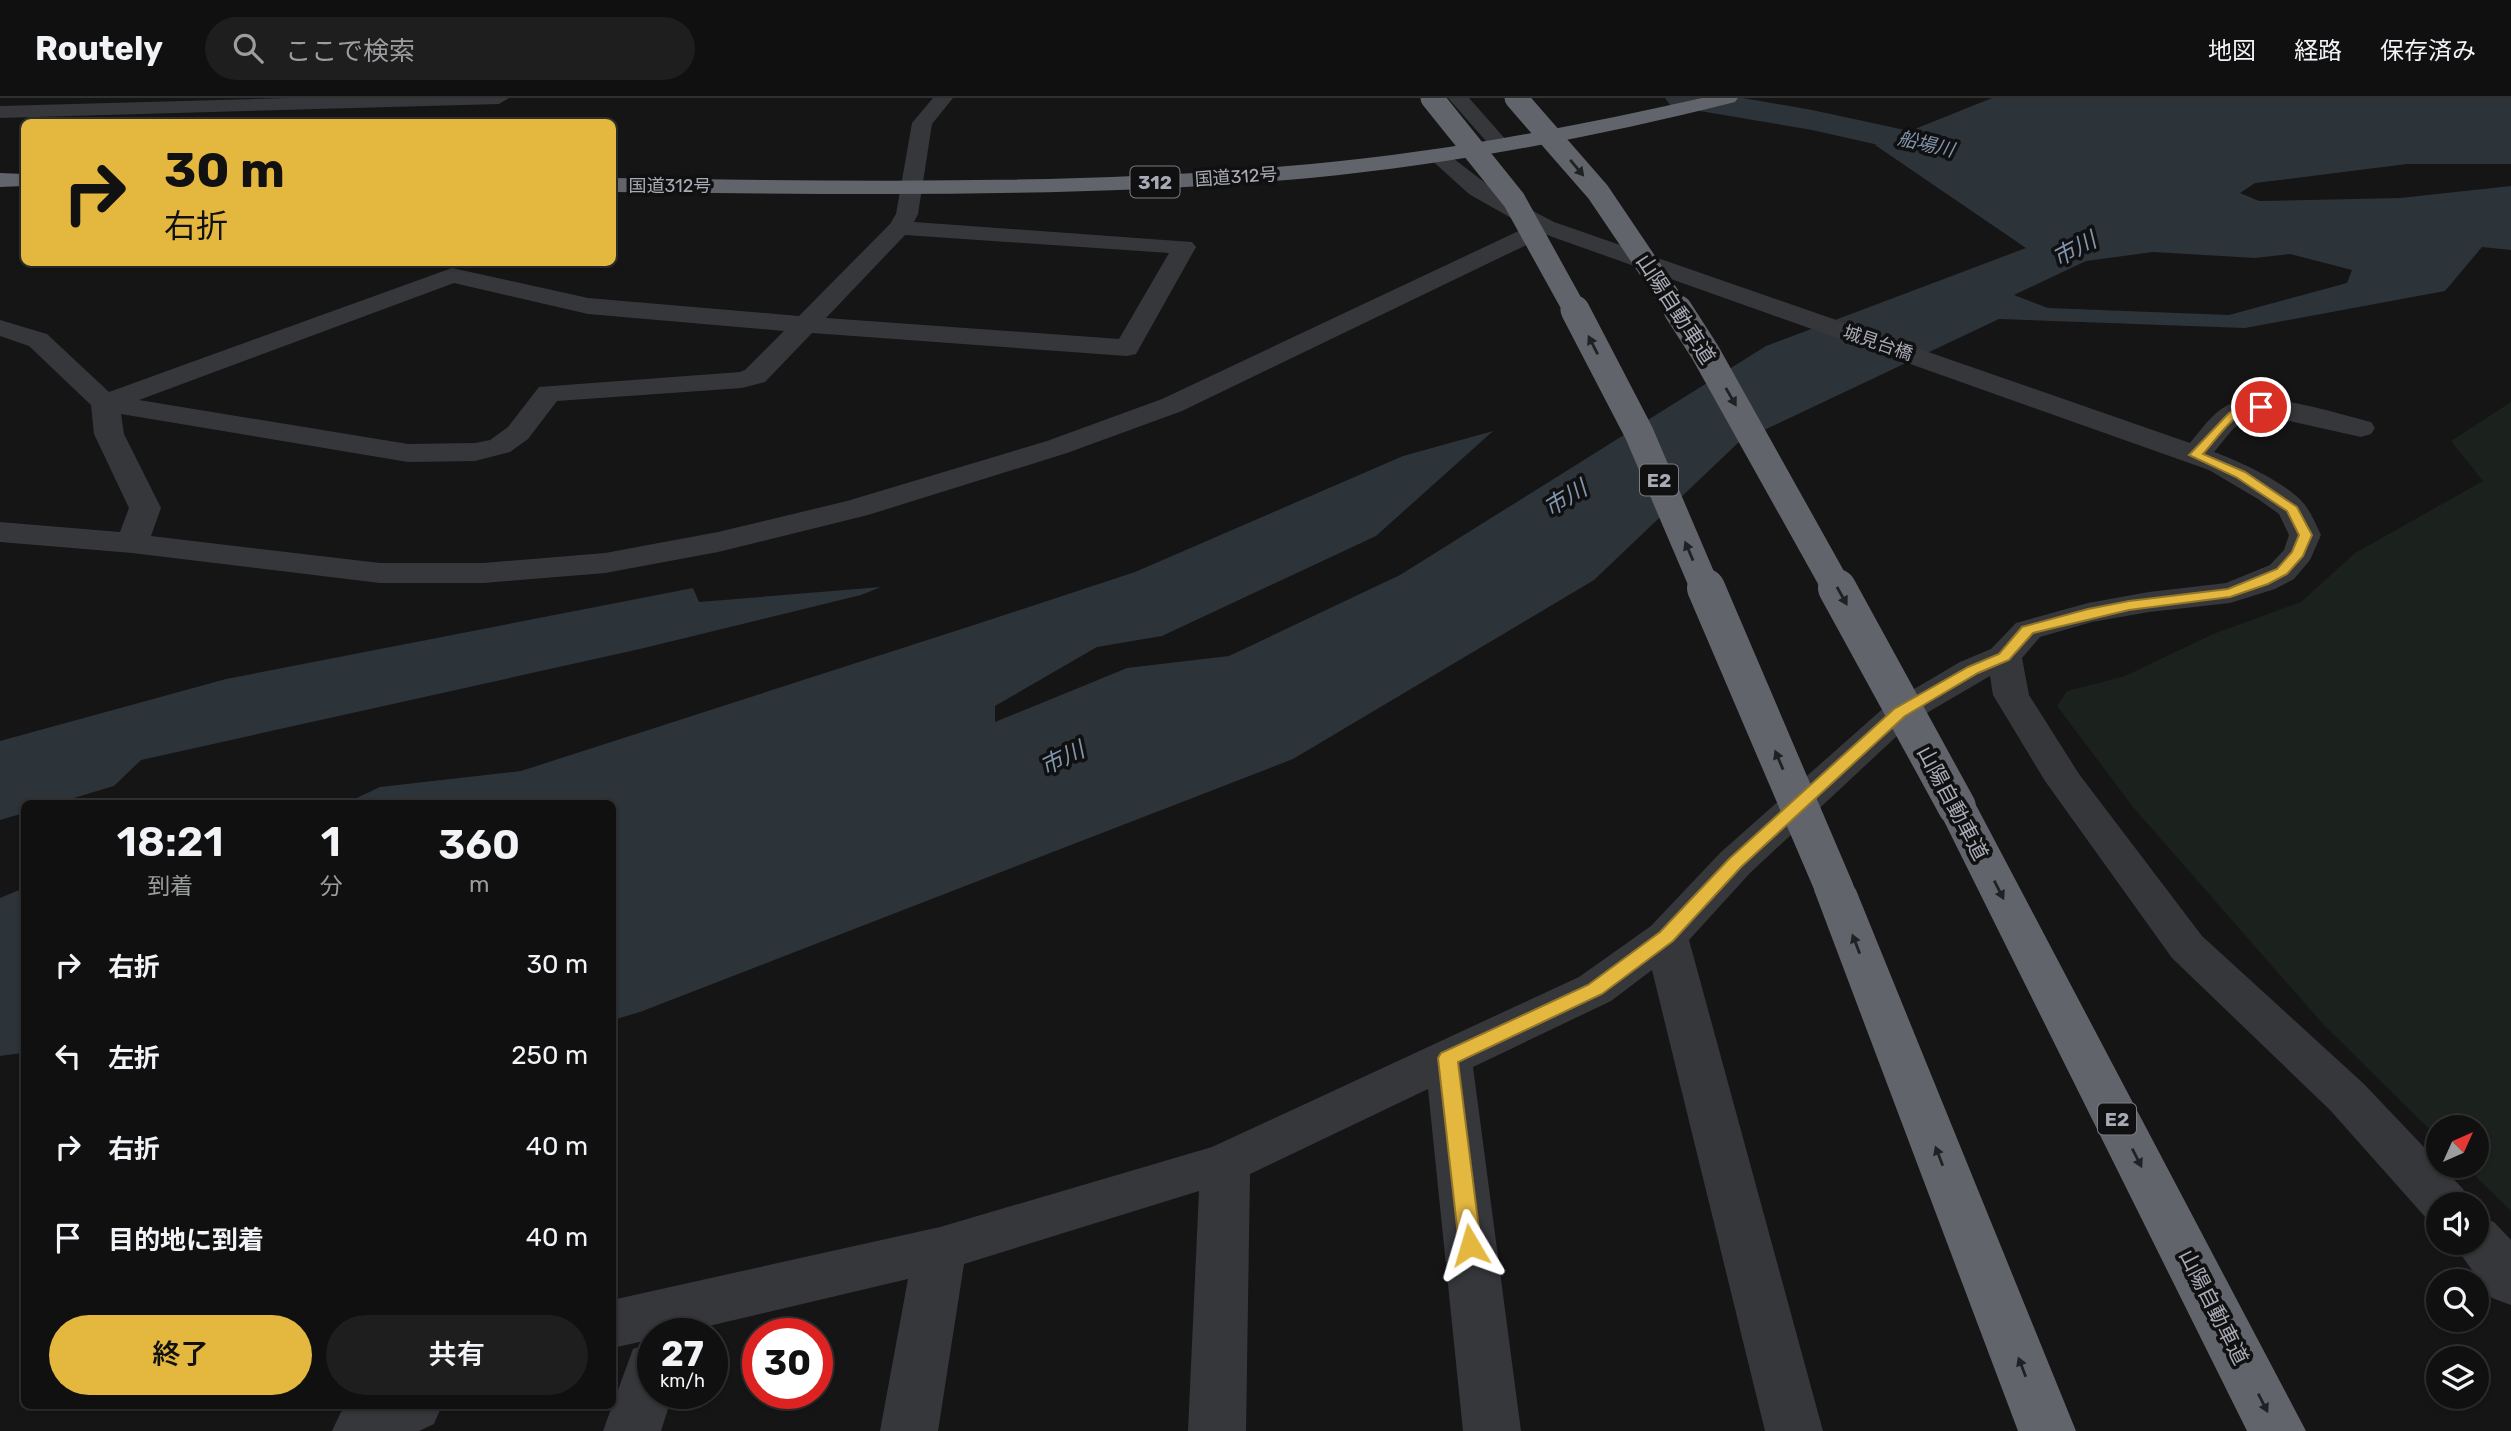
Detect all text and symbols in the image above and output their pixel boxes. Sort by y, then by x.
search box [205,17,695,80]
text: Routely [35,29,163,68]
icon: search [229,29,267,67]
text: ここで検索 [285,36,415,67]
text: 地図 [2208,37,2256,65]
text: 経路 [2294,37,2342,65]
text: 保存済み [2380,37,2476,65]
water label: 船場川 [1896,126,1958,162]
text: 30 m [164,141,285,199]
icon: right [49,147,140,238]
one-way arrow [1569,159,1584,176]
street label: 国道312号 [1194,163,1278,191]
road number: 312 [1130,166,1180,198]
street label: 国道312号 [629,175,711,197]
text: 右折 [164,207,228,245]
water label: 市川 [2047,224,2104,272]
street label: 山陽自動車道 [1631,249,1721,369]
street label: 城見台橋 [1840,321,1916,365]
one-way arrow [1587,335,1599,355]
pin [2231,377,2291,437]
one-way arrow [1725,387,1737,407]
icon: arrive [2242,388,2280,426]
road number: E2 [1640,464,1678,496]
water label: 市川 [1538,473,1594,522]
one-way arrow [1683,541,1695,561]
one-way arrow [1836,586,1847,606]
water label: 市川 [1035,734,1092,781]
street label: 山陽自動車道 [1912,742,1994,864]
one-way arrow [1773,750,1785,770]
text: 18:21 [117,817,224,867]
text: 1 [321,817,341,867]
text: 360 [438,820,520,870]
text: m [469,870,489,898]
text: 到着 [147,872,193,900]
text: 分 [319,872,342,900]
one-way arrow [1993,880,2005,900]
one-way arrow [1850,933,1861,954]
icon: right [49,946,87,984]
text: 30 m [526,949,588,980]
text: 右折 [108,952,160,983]
icon: left [49,1037,87,1075]
text: 250 m [511,1040,588,1071]
text: 左折 [108,1043,160,1074]
road number: E2 [2098,1104,2136,1134]
north arrow [2426,1115,2488,1178]
map controls [2426,1115,2489,1409]
icon: right [49,1128,87,1166]
text: 40 m [526,1131,588,1162]
text: 右折 [108,1134,160,1165]
one-way arrow [1934,1145,1945,1166]
one-way arrow [2130,1148,2142,1168]
button: sound [2426,1192,2489,1255]
position arrow [1433,1208,1507,1282]
icon: arrive [49,1219,87,1257]
text: 40 m [526,1222,588,1253]
text: 目的地に到着 [108,1225,264,1256]
street label: 山陽自動車道 [2174,1245,2254,1369]
button: search [2426,1269,2489,1332]
button: 終了 [49,1315,312,1395]
button: 共有 [326,1315,588,1395]
speed limit sign: 30 [742,1318,833,1409]
text: 27 [661,1333,704,1375]
button: layers [2426,1346,2489,1409]
one-way arrow [2017,1357,2028,1378]
text: km/h [660,1370,705,1392]
one-way arrow [2257,1394,2269,1414]

